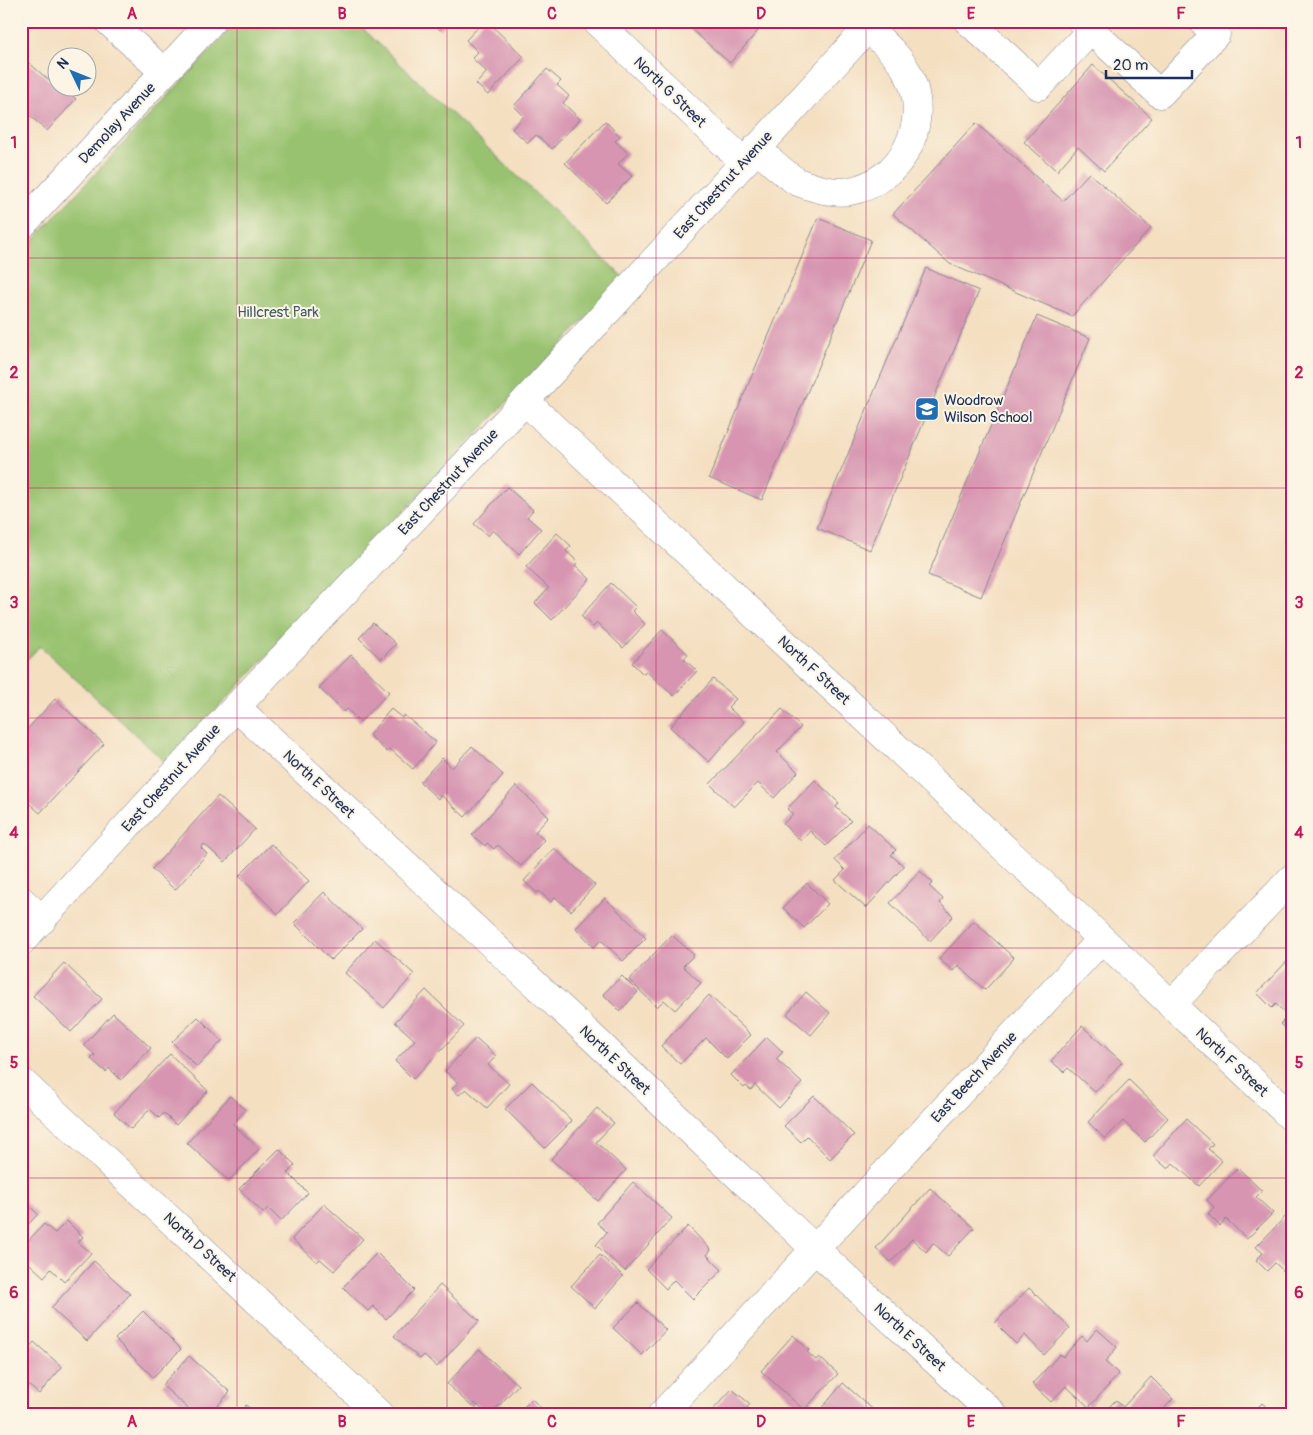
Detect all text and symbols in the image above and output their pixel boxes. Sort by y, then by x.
text: A [127,4,138,24]
text: B [337,4,347,24]
text: C [547,4,557,24]
text: D [756,4,766,24]
text: E [967,4,976,24]
text: F [1176,4,1186,24]
north arrow [48,48,98,98]
scale bar [1106,48,1192,80]
street label: North G Street [629,53,711,132]
text: N [53,54,72,73]
text: 20 m [1113,56,1148,75]
street label: Demolay Avenue [75,78,160,168]
street label: East Chestnut Avenue [670,127,777,243]
text: 1 [11,133,17,153]
text: 1 [1296,133,1302,153]
park label: Hillcrest Park [237,303,320,322]
text: 2 [10,363,19,383]
text: 2 [1295,363,1304,383]
place label: Woodrow Wilson School [944,391,1033,427]
school or university icon: Woodrow Wilson School [914,396,940,422]
street label: East Chestnut Avenue [394,425,503,540]
text: 3 [10,593,19,613]
text: 3 [1295,593,1304,613]
street label: North F Street [773,632,855,710]
street label: East Chestnut Avenue [118,720,225,836]
street label: North E Street [279,746,359,823]
text: 4 [9,823,19,843]
text: 4 [1294,823,1304,843]
street label: North E Street [575,1022,655,1100]
street label: North F Street [1191,1024,1273,1102]
street label: East Beech Avenue [927,1027,1022,1127]
text: 5 [10,1053,19,1073]
text: 5 [1295,1053,1304,1073]
street label: North D Street [159,1209,241,1287]
text: 6 [9,1283,19,1303]
text: 6 [1294,1283,1304,1303]
street label: North E Street [870,1299,950,1376]
text: A [127,1412,138,1432]
text: B [337,1412,347,1432]
text: C [547,1412,557,1432]
text: D [756,1412,766,1432]
text: E [967,1412,976,1432]
text: F [1176,1412,1186,1432]

